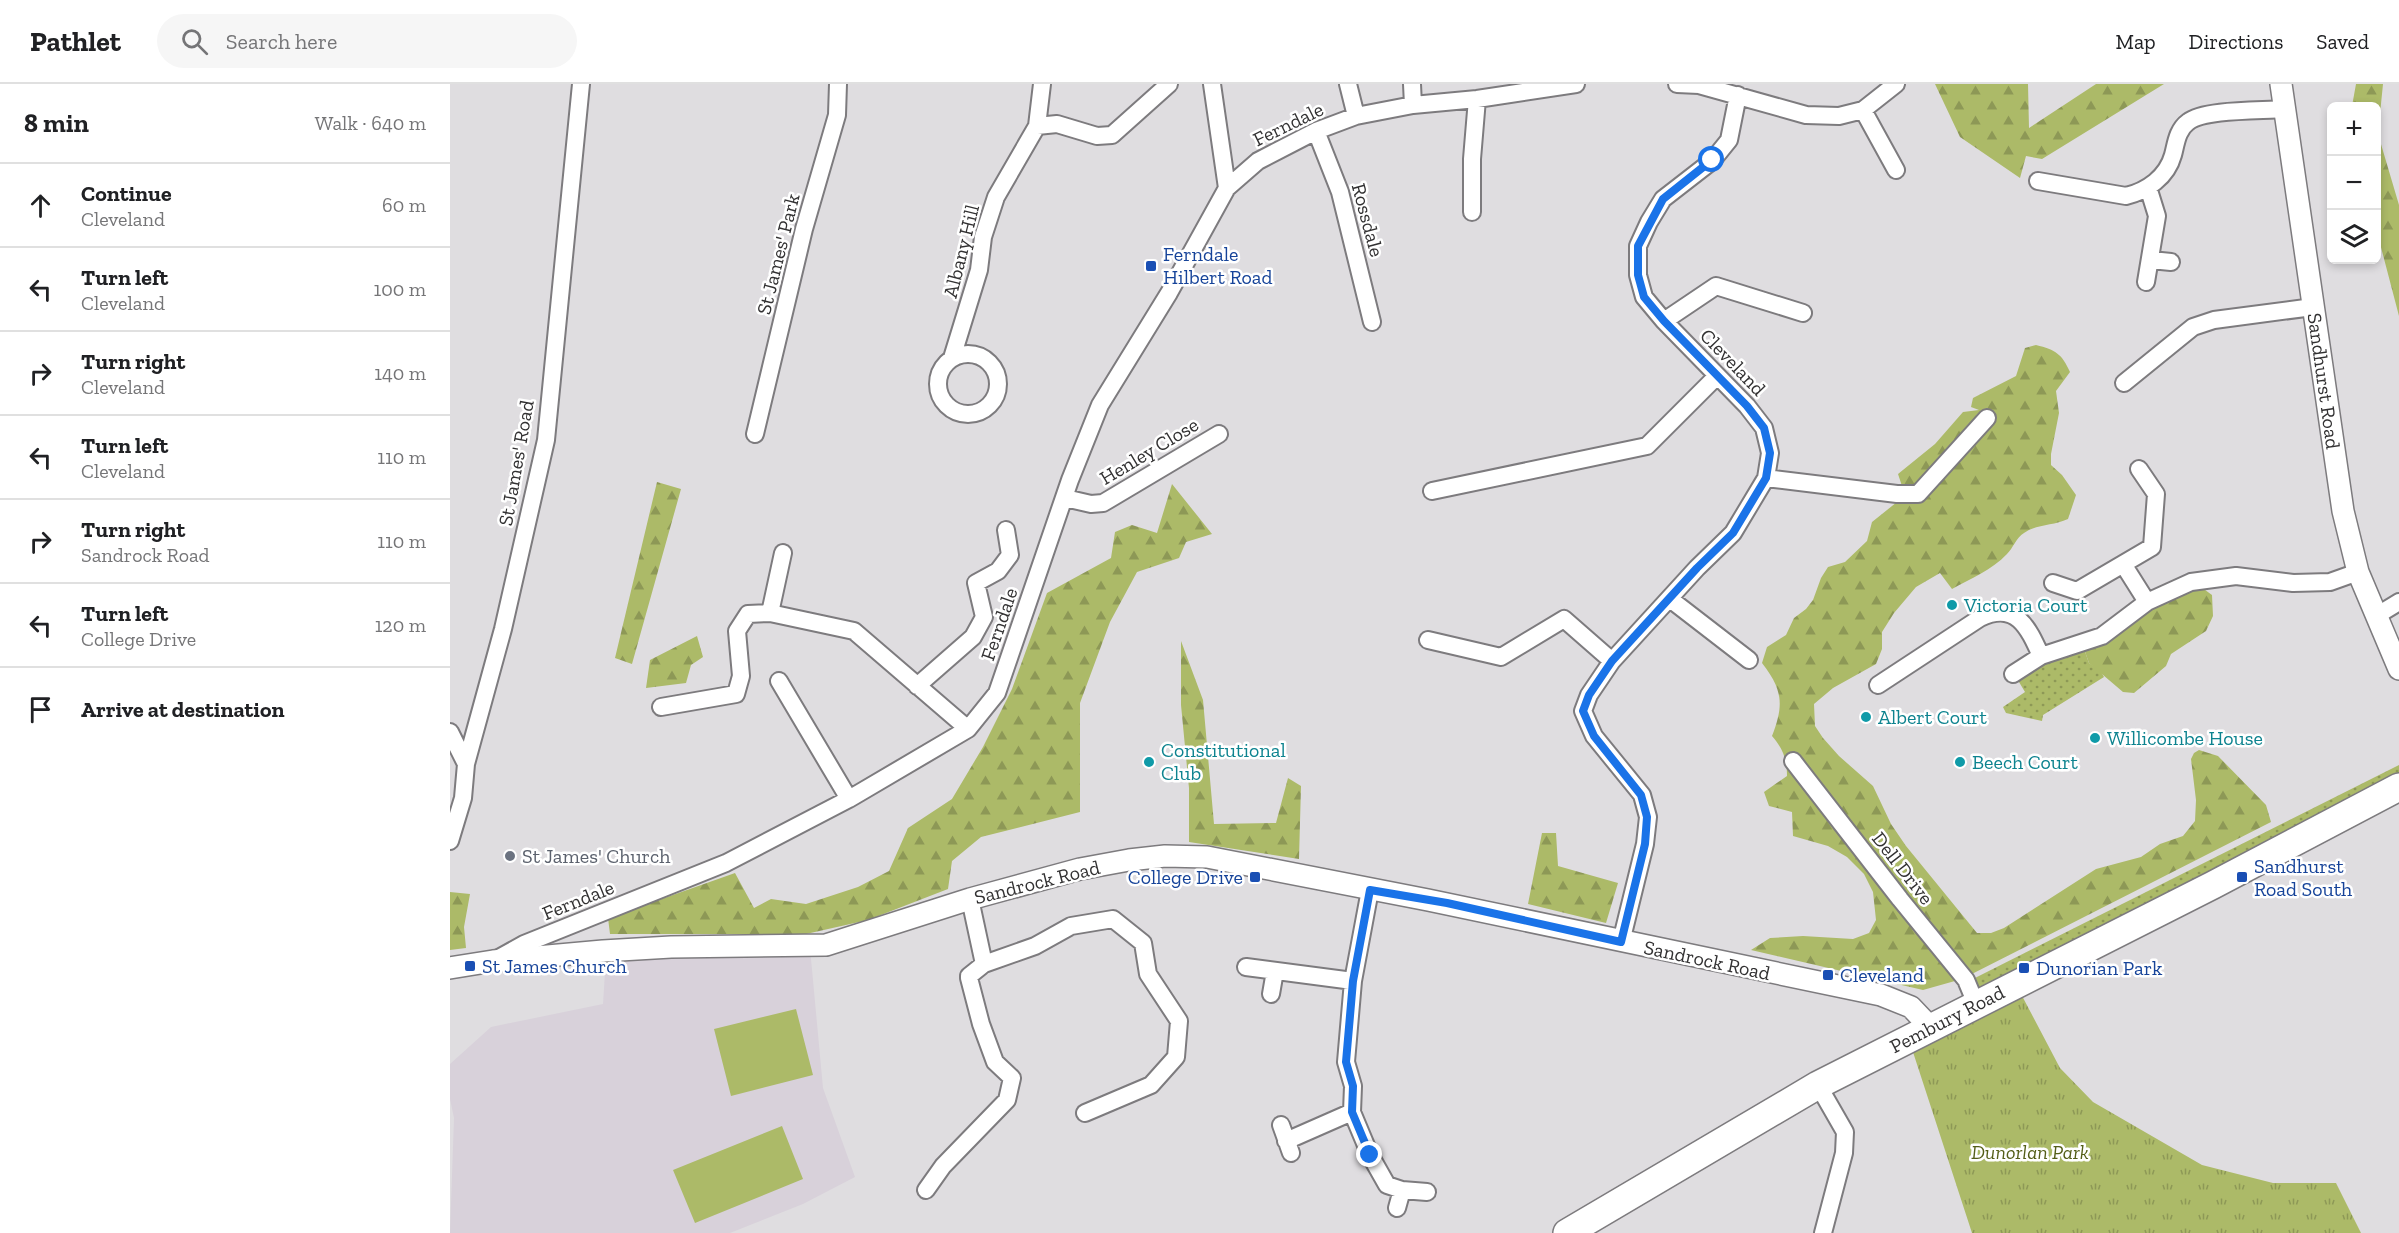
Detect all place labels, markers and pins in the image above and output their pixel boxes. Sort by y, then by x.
place label: Ferndale Hilbert Road [1163,242,1272,289]
marker: Ferndale Hilbert Road [1144,259,1158,273]
place label: Victoria Court [1963,593,2088,617]
marker: Victoria Court [1945,598,1959,612]
place label: Albert Court [1878,705,1988,729]
marker: Albert Court [1859,710,1873,724]
place label: Willicombe House [2107,726,2263,750]
marker: Willicombe House [2088,731,2102,745]
place label: Constitutional Club [1161,738,1286,785]
place label: Beech Court [1972,750,2078,774]
marker: Constitutional Club [1142,755,1156,769]
marker: Beech Court [1953,755,1967,769]
place label: St James' Church [522,844,671,868]
marker: St James' Church [503,849,517,863]
place label: Sandhurst Road South [2254,854,2353,901]
place label: College Drive [1128,865,1243,889]
marker: College Drive [1248,870,1262,884]
marker: Sandhurst Road South [2235,870,2249,884]
place label: St James Church [482,954,627,978]
place label: Dunorian Park [2036,956,2163,980]
marker: St James Church [463,959,477,973]
marker: Dunorian Park [2017,961,2031,975]
place label: Cleveland [1840,963,1924,987]
marker: Cleveland [1821,968,1835,982]

